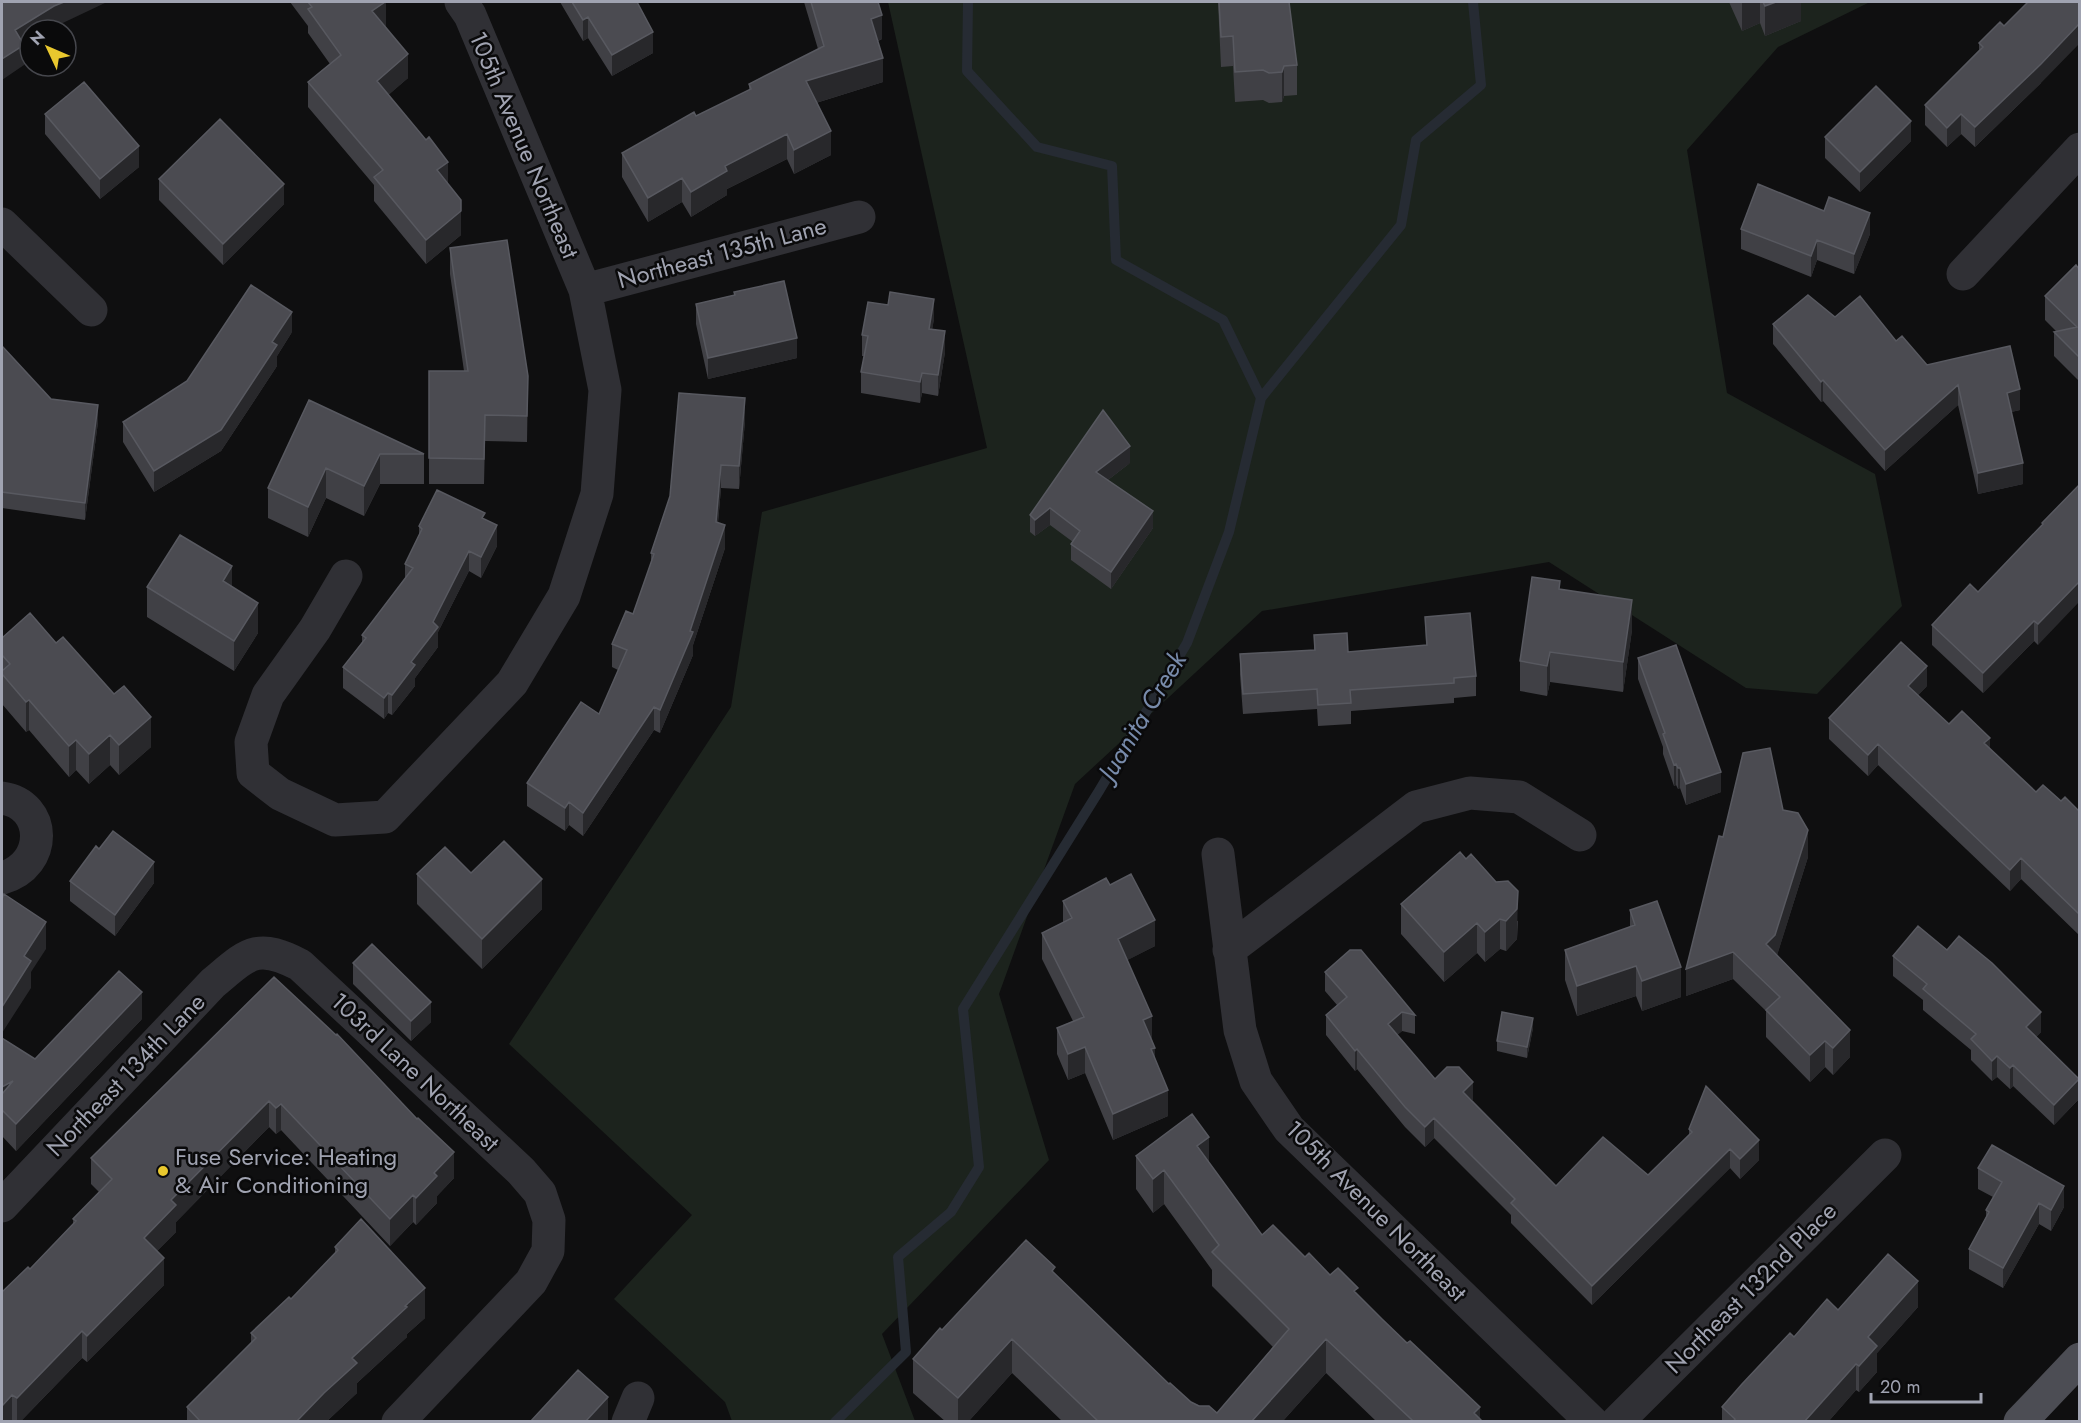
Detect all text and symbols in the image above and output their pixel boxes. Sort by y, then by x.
north arrow [18,18,78,78]
text: N [25,25,50,50]
street label: 105th Avenue Northeast [461,26,588,264]
street label: Northeast 135th Lane [613,208,830,297]
water label: Juanita Creek [1086,643,1196,792]
street label: 103rd Lane Northeast [323,984,508,1159]
street label: Northeast 134th Lane [38,985,213,1164]
street label: 105th Avenue Northeast [1278,1112,1475,1309]
place label: Fuse Service: Heating & Air Conditioning [175,1139,397,1202]
marker: Fuse Service: Heating & Air Conditioning [156,1164,170,1178]
street label: Northeast 132nd Place [1657,1194,1844,1381]
scale bar [1871,1366,1980,1404]
text: 20 m [1880,1374,1920,1400]

